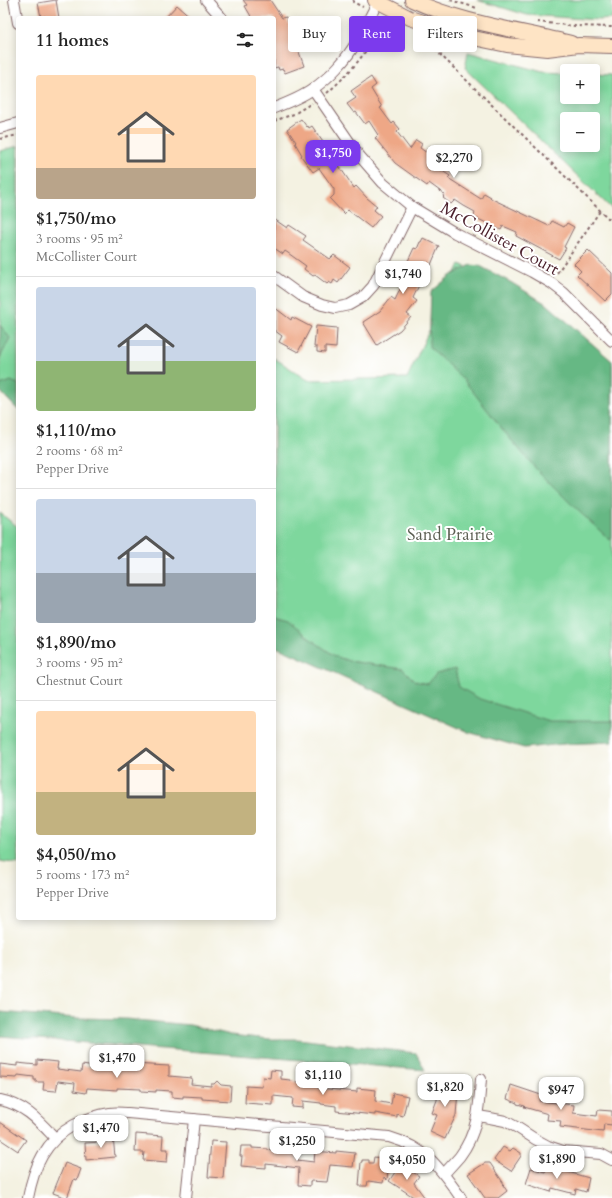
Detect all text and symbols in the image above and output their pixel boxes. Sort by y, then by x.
chip: Buy [288,16,341,52]
chip: Rent [349,16,405,52]
chip: Filters [413,16,477,52]
text: 11 homes [36,29,109,52]
icon: filters [234,29,256,51]
map controls [560,64,600,152]
button: + [560,64,600,104]
icon: home [110,101,182,173]
button: − [560,112,600,152]
pin: $1,750 [300,140,366,174]
text: $1,750 [314,144,352,162]
pin: $2,270 [421,145,487,179]
text: $2,270 [435,149,473,167]
street label: McCollister Court [436,196,564,281]
text: $1,750/mo [36,207,116,230]
text: 3 rooms · 95 m² [36,230,123,248]
text: McCollister Court [36,248,137,266]
pin: $1,740 [370,261,436,295]
text: $1,740 [384,265,422,283]
icon: home [110,313,182,385]
text: $1,110/mo [36,419,116,442]
text: 2 rooms · 68 m² [36,442,123,460]
text: Pepper Drive [36,460,109,478]
park label: Sand Prairie [407,523,493,546]
icon: home [110,525,182,597]
text: $1,890/mo [36,631,116,654]
text: 3 rooms · 95 m² [36,654,123,672]
text: Chestnut Court [36,672,123,690]
icon: home [110,737,182,809]
text: $4,050/mo [36,843,116,866]
text: 5 rooms · 173 m² [36,866,129,884]
text: Pepper Drive [36,884,109,902]
pin: $1,470 [84,1045,150,1079]
text: $1,470 [98,1049,136,1067]
pin: $1,110 [290,1062,356,1096]
text: $1,110 [304,1066,342,1084]
pin: $1,820 [412,1074,478,1108]
pin: $947 [537,1077,585,1111]
text: $1,820 [426,1078,464,1096]
text: $947 [548,1081,574,1099]
pin: $1,470 [68,1115,134,1149]
text: $1,470 [82,1119,120,1137]
pin: $1,250 [264,1128,330,1162]
text: $1,250 [278,1132,316,1150]
pin: $1,890 [524,1146,590,1180]
pin: $4,050 [374,1147,440,1181]
text: $1,890 [538,1150,576,1168]
text: $4,050 [388,1151,426,1169]

